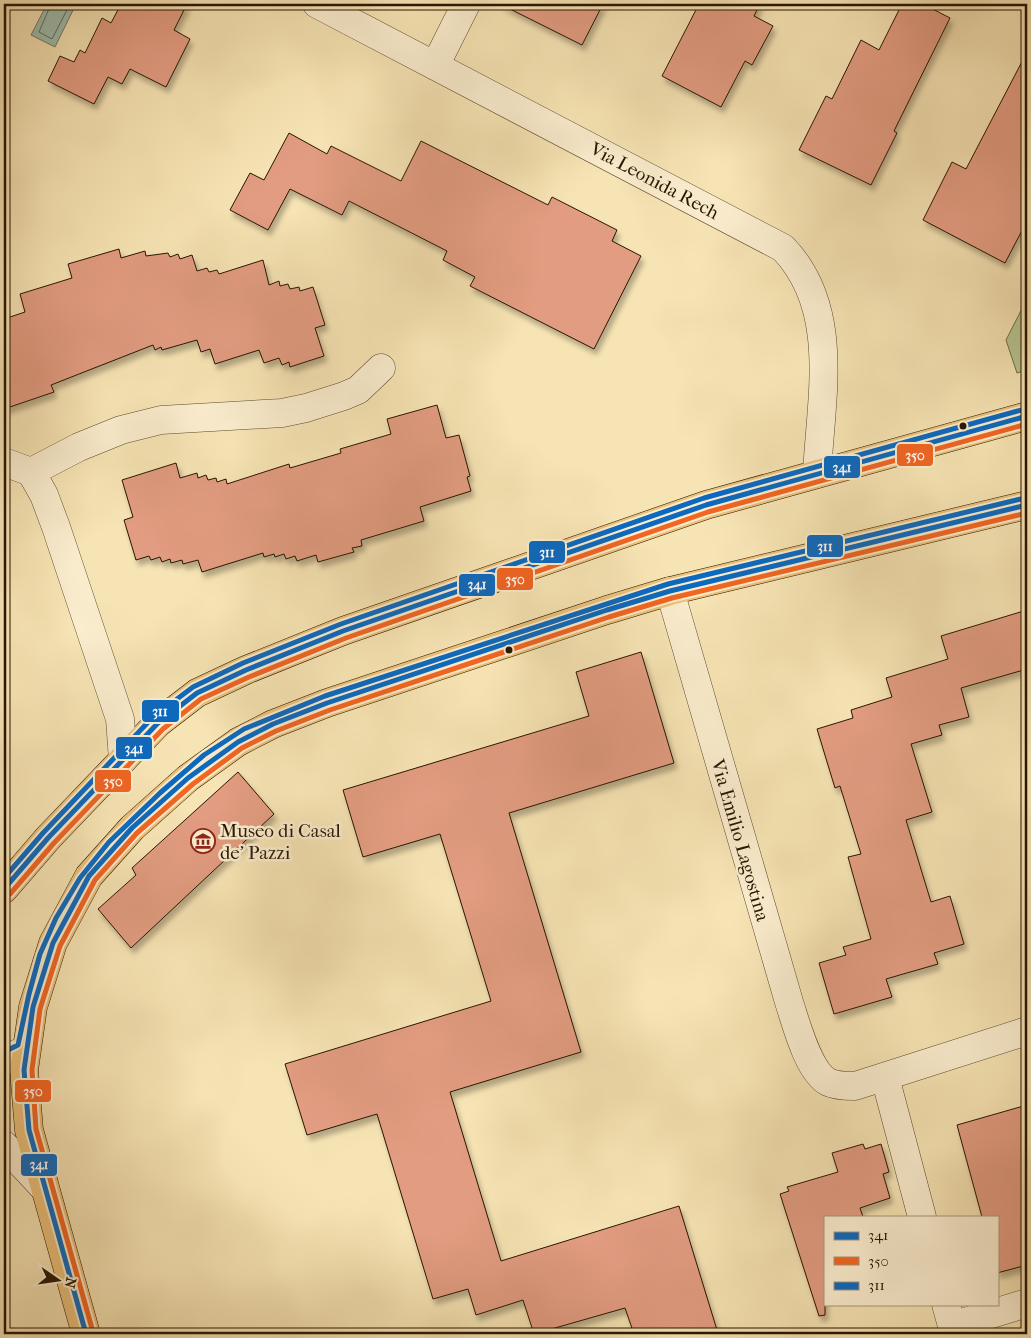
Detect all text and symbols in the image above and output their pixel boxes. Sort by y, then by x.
street label: Via Leonida Rech [585,137,723,224]
unlabelled marker [958,421,968,431]
line badge: 350 [896,443,934,467]
text: 350 [905,447,925,464]
line badge: 341 [823,455,861,479]
text: 341 [832,459,852,476]
line badge: 311 [806,534,844,558]
text: 311 [817,538,833,555]
line badge: 311 [528,540,566,564]
text: 311 [539,544,555,561]
line badge: 350 [496,567,534,591]
text: 350 [505,571,525,588]
line badge: 341 [458,573,496,597]
text: 341 [467,576,487,593]
unlabelled marker [504,645,514,655]
line badge: 311 [141,699,180,723]
text: 311 [152,703,168,720]
line badge: 341 [115,736,153,760]
text: 341 [124,740,144,757]
street label: Via Emilio Lagostina [706,756,774,924]
line badge: 350 [94,769,132,793]
text: 350 [103,773,123,790]
place label: Museo di Casal de' Pazzi [220,820,341,864]
museum icon: Museo di Casal de' Pazzi [190,828,216,854]
line badge: 350 [14,1079,52,1103]
text: 350 [23,1083,43,1100]
line badge: 341 [20,1153,58,1177]
text: 341 [29,1156,49,1173]
legend [824,1216,998,1306]
text: 341 [868,1226,888,1244]
text: 350 [868,1252,889,1270]
north arrow [32,1256,82,1306]
text: N [61,1276,80,1290]
text: 311 [868,1276,885,1294]

